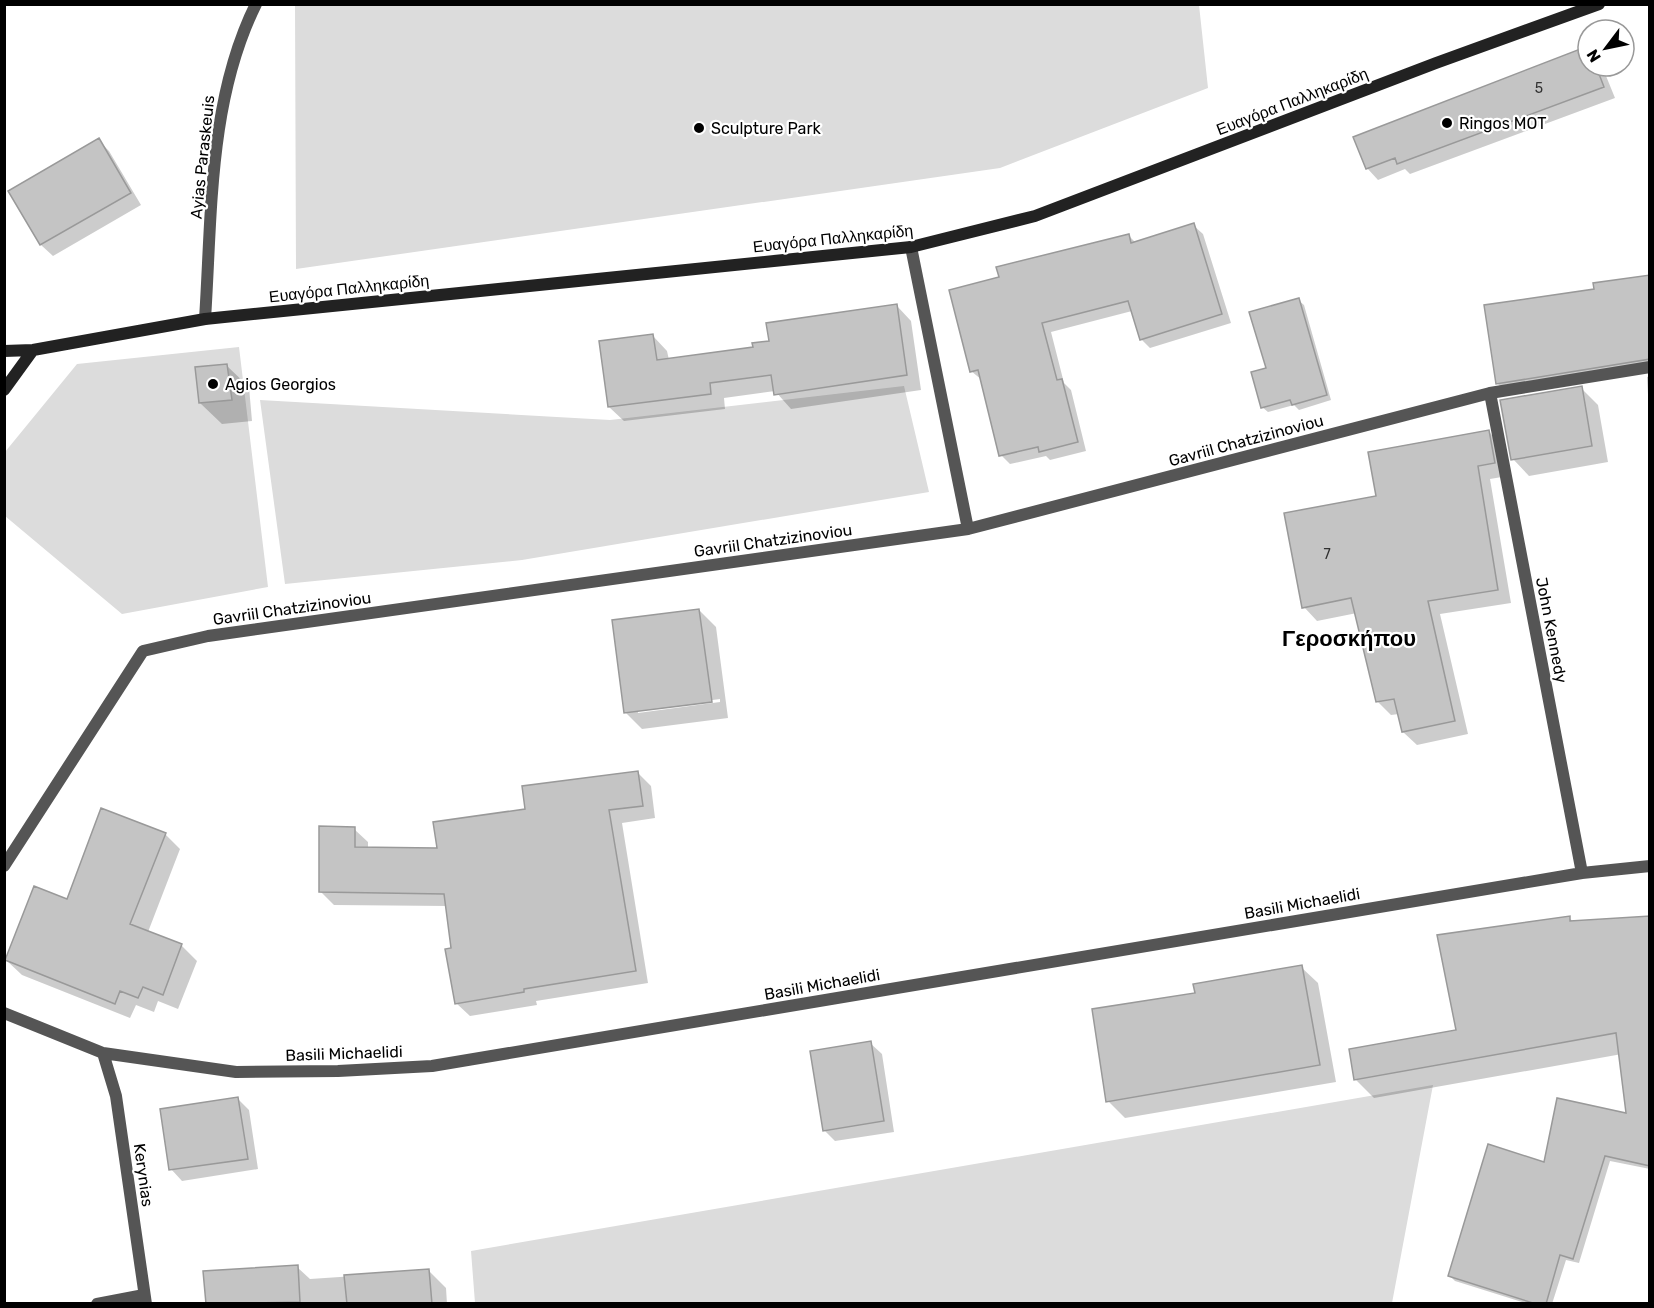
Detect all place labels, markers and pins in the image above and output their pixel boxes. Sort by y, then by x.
place label: Ringos MOT [1459,114,1546,133]
marker: Ringos MOT [1440,116,1454,130]
place label: Sculpture Park [711,119,821,138]
marker: Sculpture Park [692,121,706,135]
place label: Agios Georgios [225,375,336,394]
marker: Agios Georgios [206,377,220,391]

